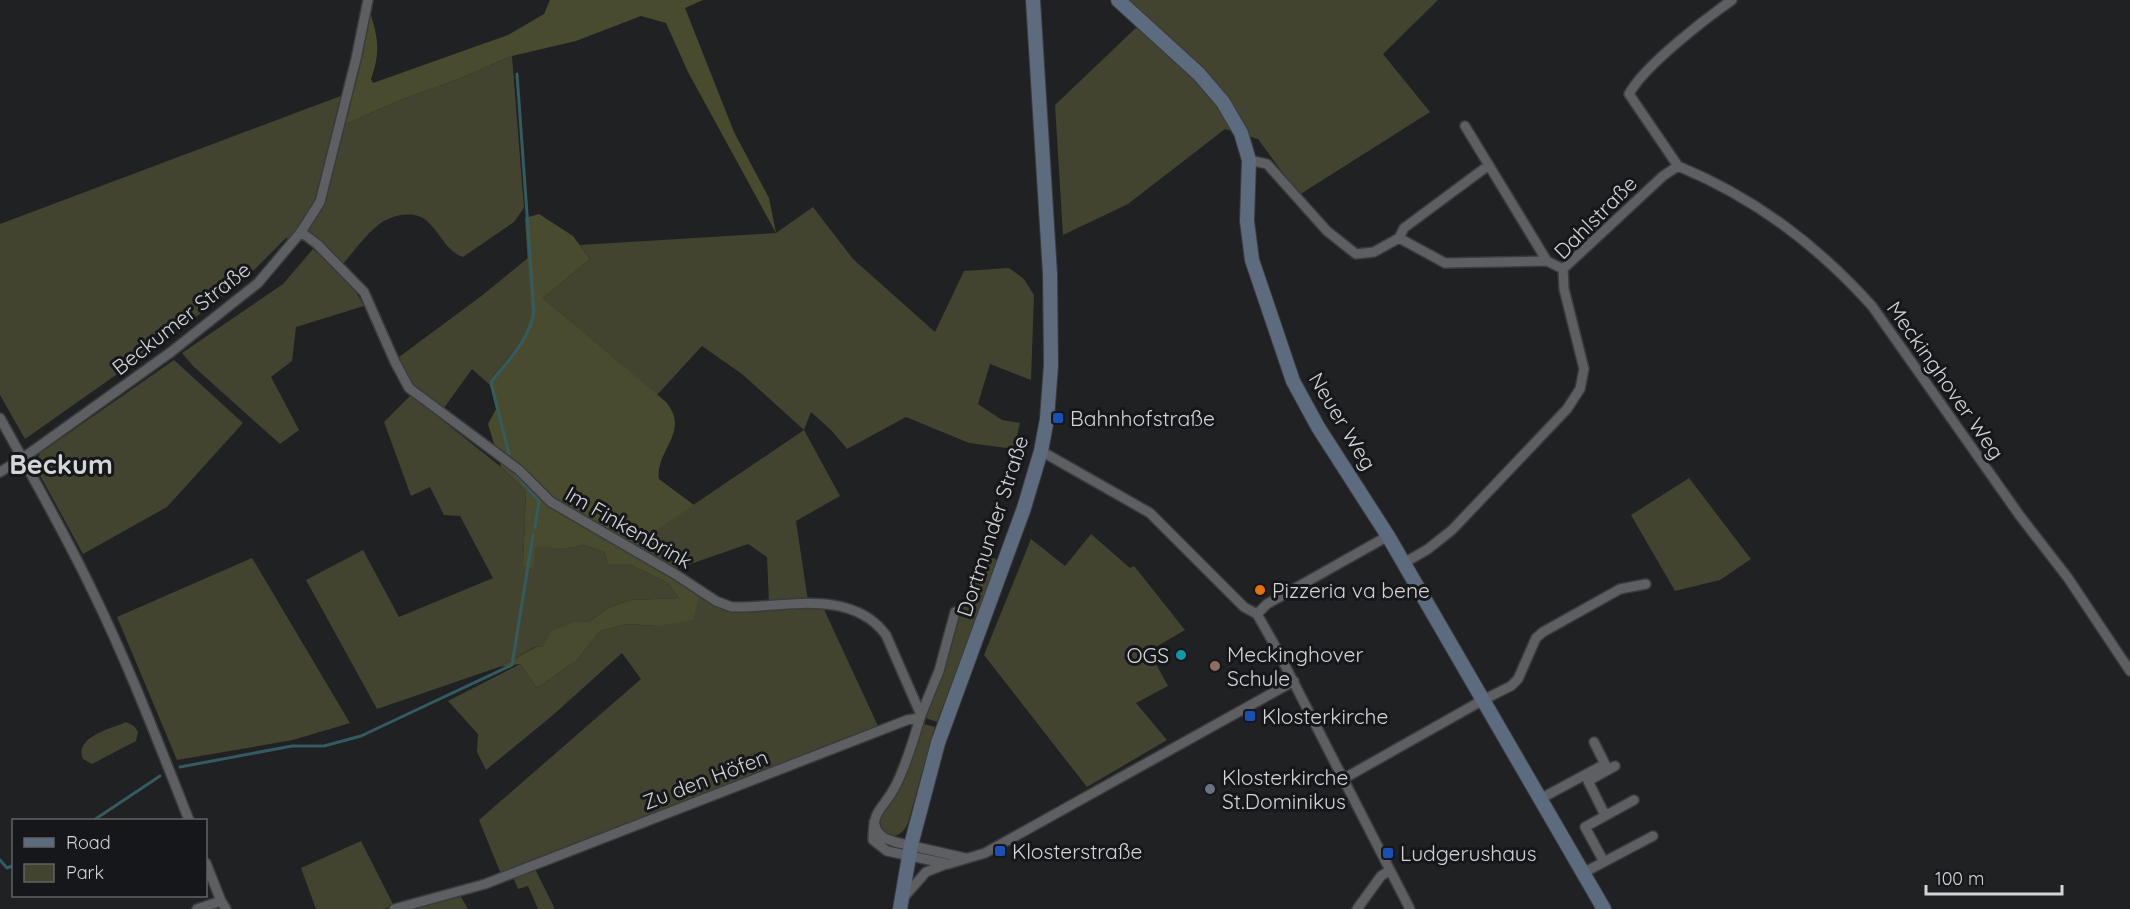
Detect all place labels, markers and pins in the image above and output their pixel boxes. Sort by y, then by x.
place label: Bahnhofstraße [1070,405,1215,431]
marker: Bahnhofstraße [1051,411,1065,425]
place label: Pizzeria va bene [1272,577,1430,603]
marker: Pizzeria va bene [1253,583,1267,597]
place label: Meckinghover Schule [1227,641,1364,691]
place label: OGS [1127,642,1169,668]
marker: OGS [1174,648,1188,662]
marker: Meckinghover Schule [1208,659,1222,673]
place label: Klosterkirche [1262,703,1388,729]
marker: Klosterkirche [1243,709,1257,723]
place label: Klosterkirche St.Dominikus [1222,764,1348,814]
marker: Klosterkirche St.Dominikus [1203,782,1217,796]
place label: Klosterstraße [1012,838,1142,864]
place label: Ludgerushaus [1400,840,1537,866]
marker: Klosterstraße [993,844,1007,858]
marker: Ludgerushaus [1381,846,1395,860]

